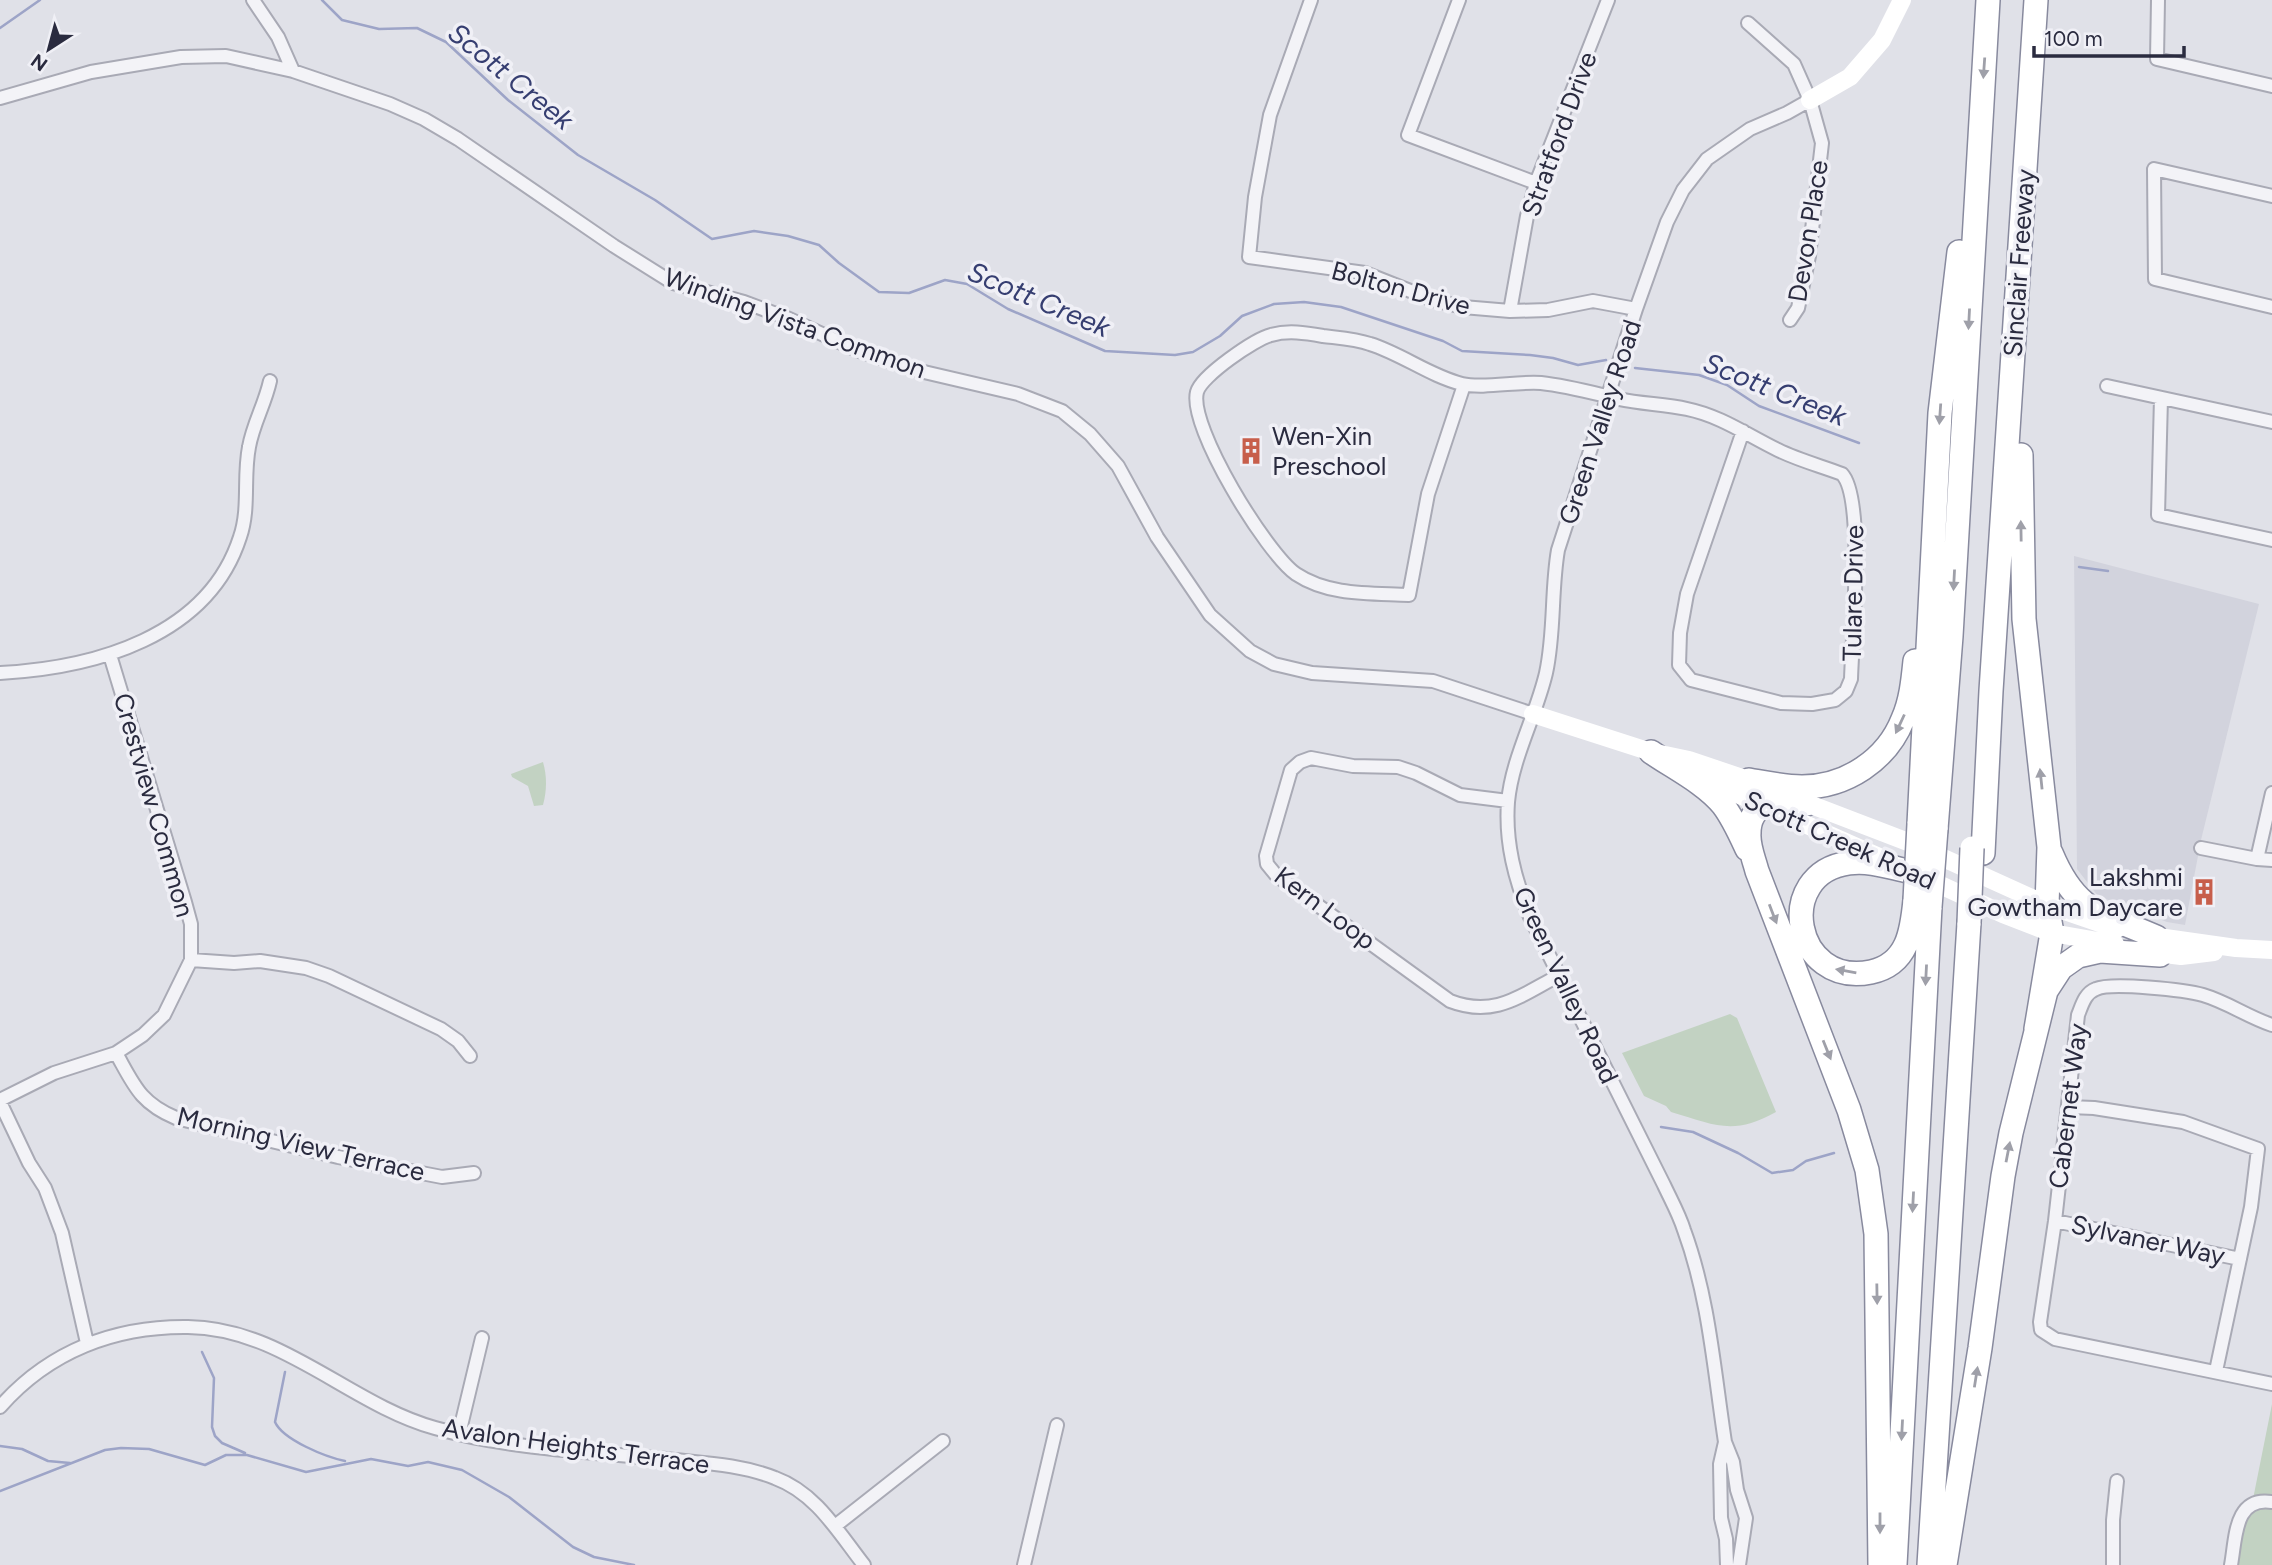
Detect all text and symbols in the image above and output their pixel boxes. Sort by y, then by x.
north arrow [14,14,84,84]
scale bar [2034,14,2184,58]
water label: Scott Creek [442,15,582,138]
text: 100 m [2044,26,2103,51]
street label: Stratford Drive [1514,47,1604,221]
text: N [27,49,52,76]
one-way arrow [1978,57,1989,79]
street label: Devon Place [1781,158,1835,304]
street label: Sinclair Freeway [1996,168,2042,358]
water label: Scott Creek [963,254,1117,345]
street label: Bolton Drive [1328,254,1474,322]
street label: Winding Vista Common [660,261,930,385]
one-way arrow [1963,308,1974,330]
street label: Green Valley Road [1552,316,1648,528]
water label: Scott Creek [1699,345,1853,434]
one-way arrow [1934,403,1945,425]
place label: Wen-Xin Preschool [1272,420,1387,482]
building icon: Wen-Xin Preschool [1236,436,1266,466]
one-way arrow [2015,520,2027,542]
street label: Tulare Drive [1836,525,1870,661]
one-way arrow [1948,569,1959,591]
street label: Crestview Common [107,689,201,921]
one-way arrow [1895,714,1906,734]
one-way arrow [2036,768,2047,790]
street label: Scott Creek Road [1739,783,1941,897]
street label: Kern Loop [1268,860,1382,956]
place label: Lakshmi Gowtham Daycare [1967,861,2183,923]
building icon: Lakshmi Gowtham Daycare [2189,877,2219,907]
street label: Green Valley Road [1506,882,1626,1088]
one-way arrow [1768,904,1779,925]
one-way arrow [1835,965,1857,976]
one-way arrow [1921,965,1932,987]
street label: Cabernet Way [2042,1021,2094,1190]
one-way arrow [1821,1039,1832,1060]
street label: Morning View Terrace [174,1100,428,1188]
one-way arrow [2002,1141,2013,1163]
one-way arrow [1908,1192,1919,1214]
street label: Sylvaner Way [2068,1208,2228,1272]
one-way arrow [1871,1283,1883,1305]
one-way arrow [1970,1366,1981,1388]
street label: Avalon Heights Terrace [440,1411,712,1481]
one-way arrow [1896,1419,1907,1441]
one-way arrow [1874,1512,1886,1534]

